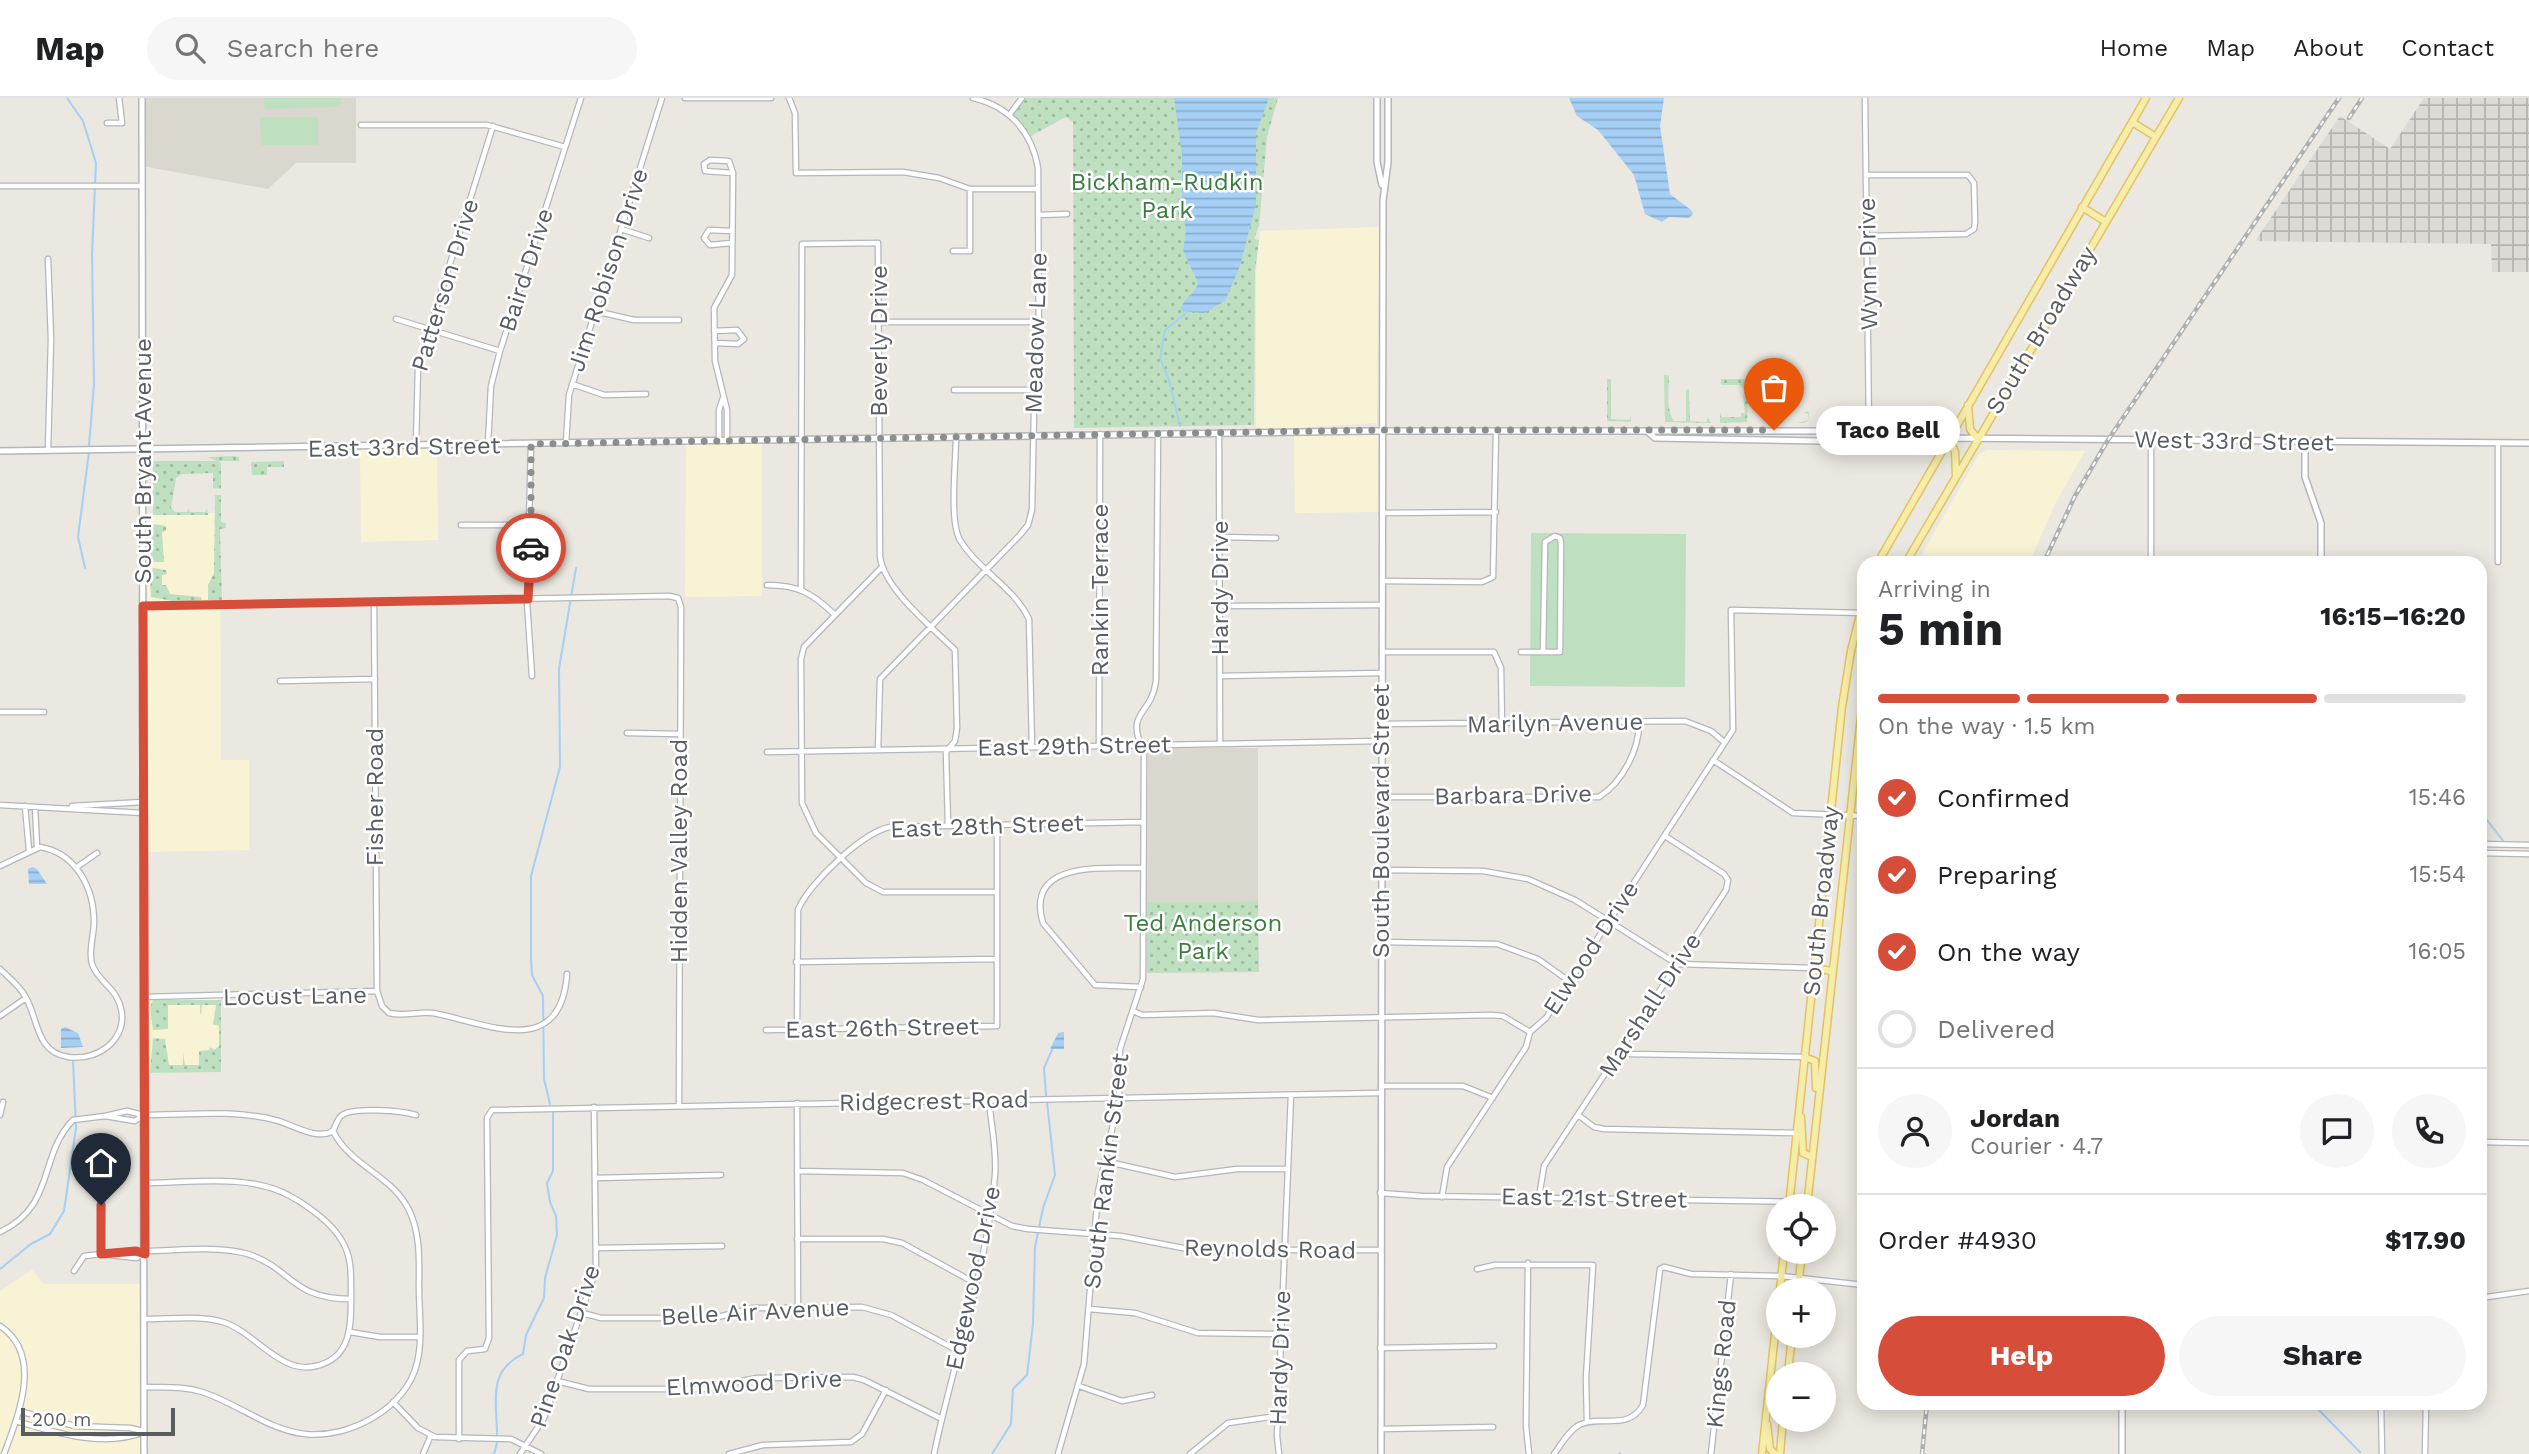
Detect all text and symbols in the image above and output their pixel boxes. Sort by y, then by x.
search box [147,17,637,80]
text: Map [35,29,105,68]
icon: search [171,29,209,67]
text: Search here [227,33,379,63]
text: Home [2100,34,2168,62]
text: Map [2206,34,2255,62]
text: About [2293,34,2363,62]
text: Contact [2401,34,2494,62]
street label: Jim Robison Drive [562,165,654,375]
park label: Bickham-Rudkin Park [1070,168,1264,224]
street label: Patterson Drive [405,195,485,375]
street label: Wynn Drive [1853,197,1883,331]
street label: Baird Drive [493,205,559,335]
street label: South Broadway [1980,240,2102,419]
street label: Meadow Lane [1019,252,1053,414]
street label: Beverly Drive [865,265,893,417]
street label: South Bryant Avenue [129,338,157,584]
pin [1744,358,1804,430]
icon: bag [1755,369,1793,407]
callout: Taco Bell [1816,406,1960,454]
text: Taco Bell [1836,417,1940,444]
street label: West 33rd Street [2134,425,2334,457]
street label: East 33rd Street [307,431,501,463]
street label: Rankin Terrace [1086,504,1114,676]
courier [496,513,566,583]
street label: Hardy Drive [1206,520,1234,656]
icon: car [512,529,550,567]
text: Arriving in [1878,576,1991,603]
text: 16:15–16:20 [2320,601,2466,631]
text: 5 min [1878,602,2003,656]
street label: South Boulevard Street [1367,684,1395,958]
street label: Marilyn Avenue [1467,707,1643,739]
text: On the way · 1.5 km [1878,713,2096,740]
street label: Fisher Road [361,728,389,866]
street label: East 29th Street [977,730,1171,762]
street label: Hidden Valley Road [665,739,693,963]
icon: check [1878,779,1916,817]
street label: Barbara Drive [1434,780,1592,810]
text: Confirmed [1937,783,2070,813]
text: 15:46 [2409,784,2466,811]
street label: South Broadway [1797,804,1845,997]
street label: East 28th Street [890,809,1084,843]
icon: check [1878,856,1916,894]
text: Preparing [1937,860,2057,890]
text: 15:54 [2409,861,2466,888]
street label: Elwood Drive [1537,876,1645,1020]
park label: Ted Anderson Park [1124,909,1282,965]
street label: Marshall Drive [1593,928,1707,1082]
icon: check [1878,933,1916,971]
text: On the way [1937,937,2080,967]
text: 16:05 [2409,938,2466,965]
street label: Locust Lane [223,981,367,1011]
street label: East 26th Street [785,1012,979,1044]
text: Delivered [1937,1014,2056,1044]
street label: South Rankin Street [1078,1051,1134,1291]
street label: Ridgecrest Road [839,1085,1029,1117]
button: person [1878,1094,1952,1168]
button: chat [2300,1094,2374,1168]
button: phone [2392,1094,2466,1168]
text: Jordan [1970,1103,2060,1133]
pin [71,1133,131,1205]
text: Courier · 4.7 [1970,1133,2103,1160]
icon: home [82,1144,120,1182]
street label: East 21st Street [1501,1182,1687,1214]
street label: Edgewood Drive [940,1183,1006,1373]
map controls [1766,1194,1836,1432]
button: locate [1766,1194,1836,1264]
text: Order #4930 [1878,1225,2037,1255]
text: $17.90 [2385,1225,2466,1255]
street label: Reynolds Road [1184,1233,1356,1265]
street label: Pine Oak Drive [524,1261,606,1431]
button: + [1766,1278,1836,1348]
street label: Hardy Drive [1264,1290,1296,1426]
street label: Belle Air Avenue [660,1293,850,1331]
street label: Kings Road [1700,1298,1742,1430]
button: Help [1878,1316,2165,1396]
button: Share [2179,1316,2466,1396]
button: − [1766,1362,1836,1432]
street label: Elmwood Drive [665,1364,843,1402]
scale bar [21,1405,175,1437]
text: 200 m [32,1408,91,1431]

